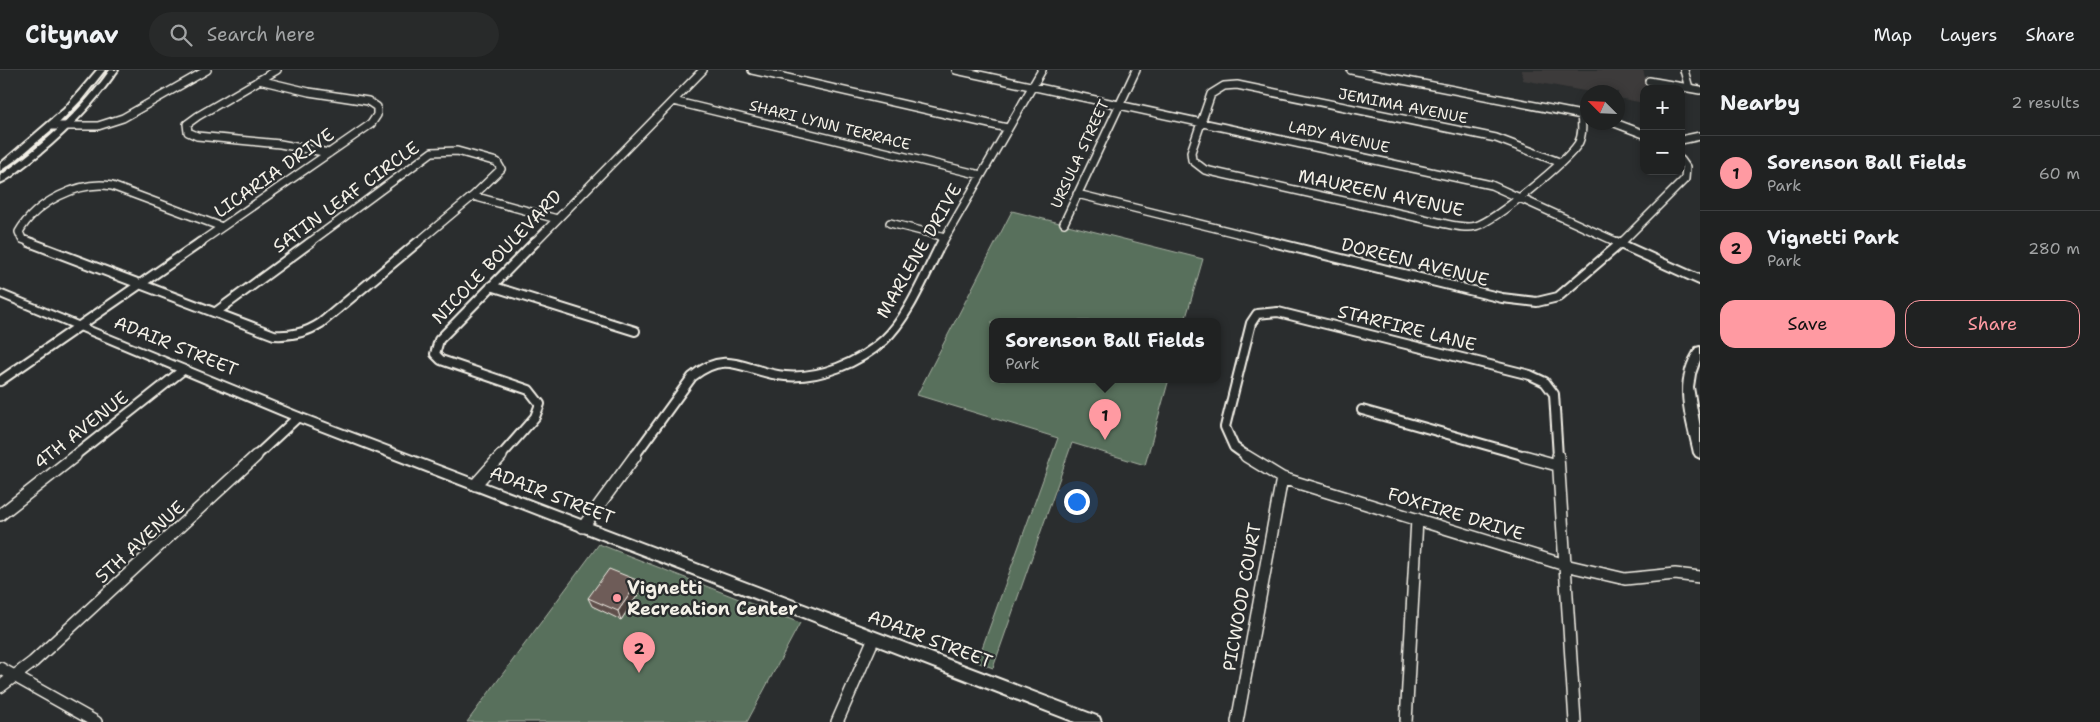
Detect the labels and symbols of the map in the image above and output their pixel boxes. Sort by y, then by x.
street label: JEMIMA AVENUE [1336,84,1470,128]
north arrow [1580,85,1625,130]
street label: SHARI LYNN TERRACE [747,95,913,155]
street label: URSULA STREET [1046,96,1114,212]
street label: LADY AVENUE [1287,117,1391,157]
street label: LICARIA DRIVE [209,123,339,223]
street label: SATIN LEAF CIRCLE [268,136,424,258]
street label: MAUREEN AVENUE [1296,164,1466,222]
street label: MARLENE DRIVE [871,179,967,323]
street label: NICOLE BOULEVARD [427,185,568,329]
street label: DOREEN AVENUE [1339,232,1491,292]
street label: STARFIRE LANE [1335,299,1479,357]
street label: ADAIR STREET [111,310,241,382]
street label: 4TH AVENUE [29,386,133,474]
pin: 1 [1089,399,1121,440]
street label: ADAIR STREET [486,460,618,530]
street label: FOXFIRE DRIVE [1385,482,1527,546]
your location [1064,489,1090,515]
street label: 5TH AVENUE [90,495,190,589]
street label: PICWOOD COURT [1217,521,1267,673]
place label: Vignetti Recreation Center [627,576,798,621]
marker: Vignetti Recreation Center [611,592,623,604]
street label: ADAIR STREET [864,604,996,674]
pin: 2 [623,632,655,673]

